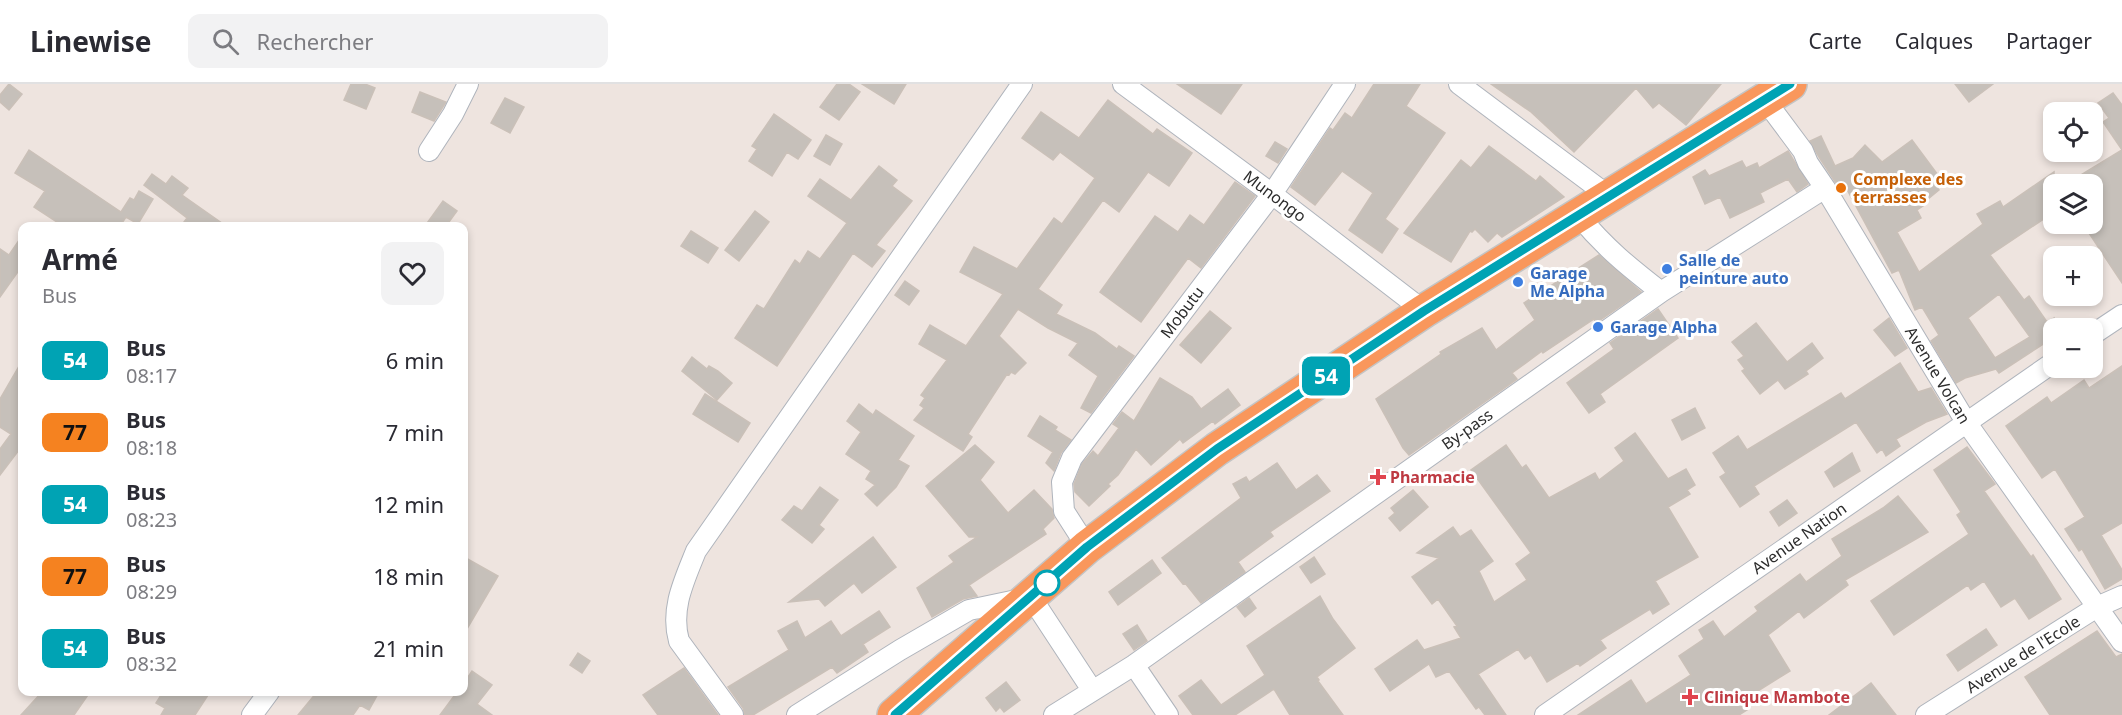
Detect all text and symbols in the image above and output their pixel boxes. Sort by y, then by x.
search box [188,14,608,68]
text: Linewise [30,22,152,60]
icon: search [209,25,242,58]
text: Rechercher [257,26,373,56]
text: Carte [1809,27,1862,55]
text: Calques [1895,27,1973,55]
text: Partager [2006,27,2092,55]
map controls [2043,102,2103,378]
button: locate [2043,102,2103,162]
street label: Munongo [1239,165,1311,227]
place label: Complexe des terrasses [1853,168,1963,208]
button: layers [2043,174,2103,234]
marker: Complexe des terrasses [1834,181,1848,195]
text: Armé [42,240,118,278]
button: heart [381,242,444,305]
button: + [2043,246,2103,306]
place label: Salle de peinture auto [1679,249,1789,289]
place label: Garage Me Alpha [1530,262,1605,302]
marker: Salle de peinture auto [1660,262,1674,276]
marker: Garage Me Alpha [1511,275,1525,289]
text: Bus [42,282,77,309]
street label: Mobutu [1155,282,1209,342]
place label: Garage Alpha [1610,316,1717,338]
button: − [2043,318,2103,378]
marker: Garage Alpha [1591,320,1605,334]
street label: Avenue Volcan [1900,322,1976,428]
text: Bus [126,332,166,362]
text: 6 min [386,345,444,375]
text: 54 [63,346,87,374]
line badge: 54 [1299,356,1353,396]
text: 08:17 [126,362,177,389]
text: 54 [1314,362,1338,390]
street label: By-pass [1437,403,1497,455]
text: Bus [126,404,166,434]
text: 7 min [386,417,444,447]
text: 77 [63,418,87,446]
text: 08:18 [126,434,177,461]
place label: Pharmacie [1390,466,1475,488]
marker: Pharmacie [1371,470,1385,484]
text: Bus [126,476,166,506]
text: 12 min [373,489,444,519]
text: 54 [63,490,87,518]
street label: Avenue Nation [1747,497,1851,579]
text: 08:23 [126,506,177,533]
text: Bus [126,548,166,578]
text: 18 min [373,561,444,591]
text: 77 [63,562,87,590]
unlabelled marker [1034,570,1060,596]
text: 08:29 [126,578,177,605]
street label: Avenue de l'Ecole [1962,610,2084,698]
text: Bus [126,620,166,650]
text: 21 min [373,633,444,663]
text: 54 [63,634,87,662]
text: 08:32 [126,650,177,677]
place label: Clinique Mambote [1704,686,1850,708]
marker: Clinique Mambote [1681,688,1699,706]

